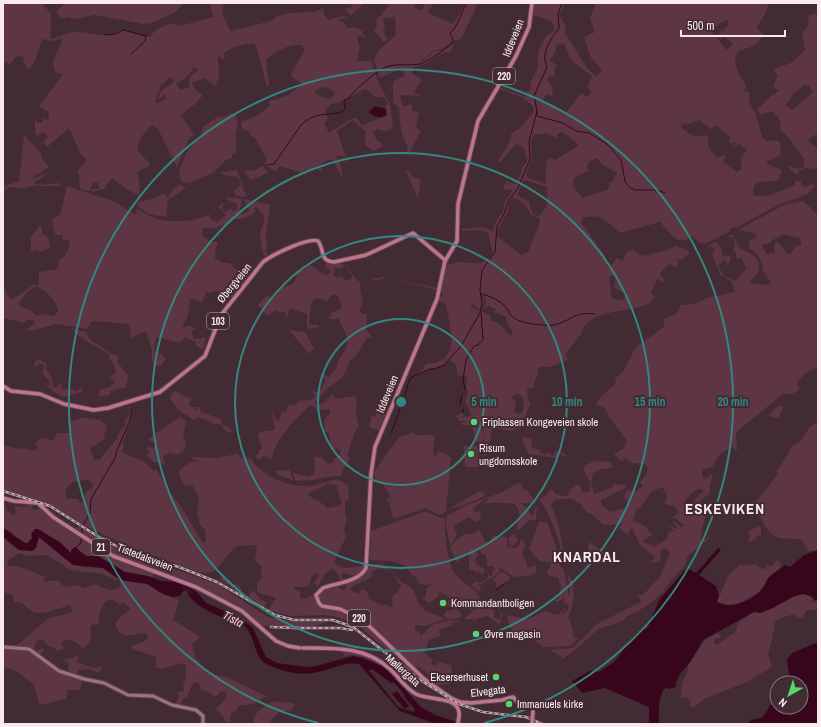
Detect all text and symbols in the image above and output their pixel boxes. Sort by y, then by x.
scale bar [681,12,785,38]
street label: Iddeveien [499,17,527,59]
text: 500 m [687,18,714,34]
road number: 220 [493,68,515,84]
street label: Øbergveien [214,260,254,306]
road number: 103 [207,313,229,329]
street label: Iddeveien [373,373,401,415]
text: 5 min [471,394,497,410]
text: 10 min [551,394,583,410]
text: 15 min [634,394,666,410]
text: 20 min [717,394,749,410]
centre of rings [394,395,408,409]
place label: Friplassen Kongeveien skole [482,415,598,429]
marker: Friplassen Kongeveien skole [469,417,479,427]
place label: Risum ungdomsskole [479,441,537,468]
marker: Risum ungdomsskole [466,449,476,459]
district label: ESKEVIKEN [685,498,765,519]
road number: 21 [92,539,110,555]
street label: Tistedalsveien [115,540,175,574]
district label: KNARDAL [553,546,621,567]
place label: Kommandantboligen [451,596,534,610]
marker: Kommandantboligen [438,598,448,608]
water label: Tista [220,607,247,631]
road number: 220 [348,610,370,626]
place label: Øvre magasin [484,627,541,641]
marker: Øvre magasin [471,629,481,639]
street label: Møllergata [383,651,423,689]
place label: Ekserserhuset [430,670,488,684]
marker: Ekserserhuset [491,672,501,682]
north arrow [769,675,809,715]
street label: Elvegata [470,682,506,700]
text: N [776,695,790,710]
place label: Immanuels kirke [517,697,583,711]
marker: Immanuels kirke [504,699,514,709]

